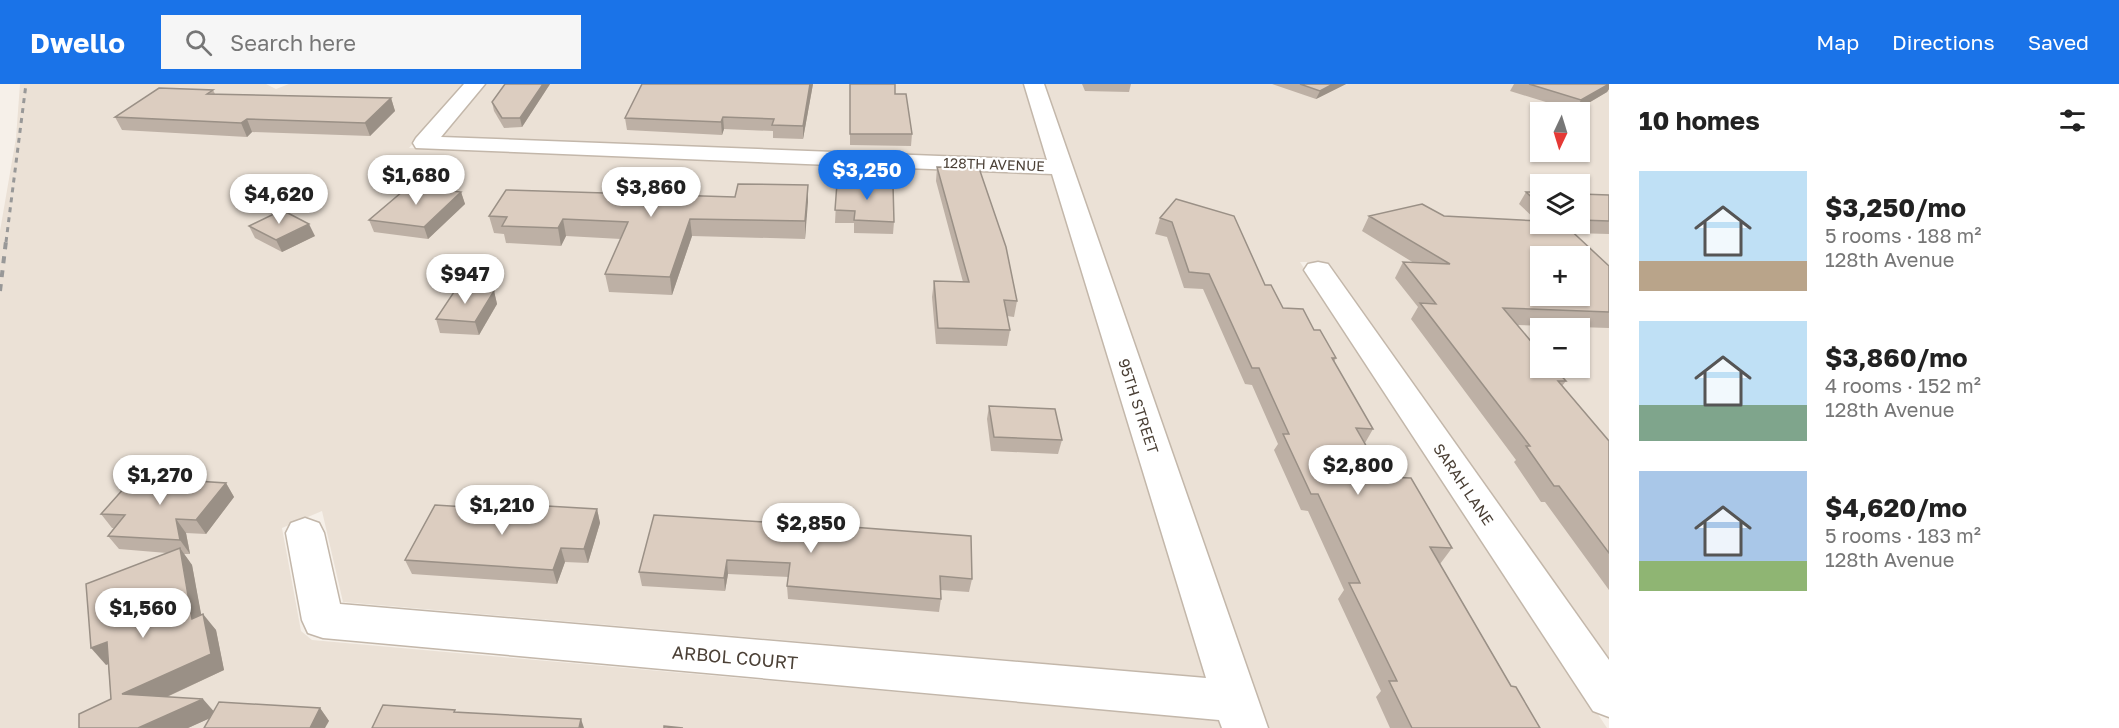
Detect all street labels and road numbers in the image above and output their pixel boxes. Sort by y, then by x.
street label: 128TH AVENUE [943,154,1045,174]
street label: 95TH STREET [1115,356,1163,456]
street label: SARAH LANE [1430,440,1498,528]
street label: ARBOL COURT [671,641,799,673]

